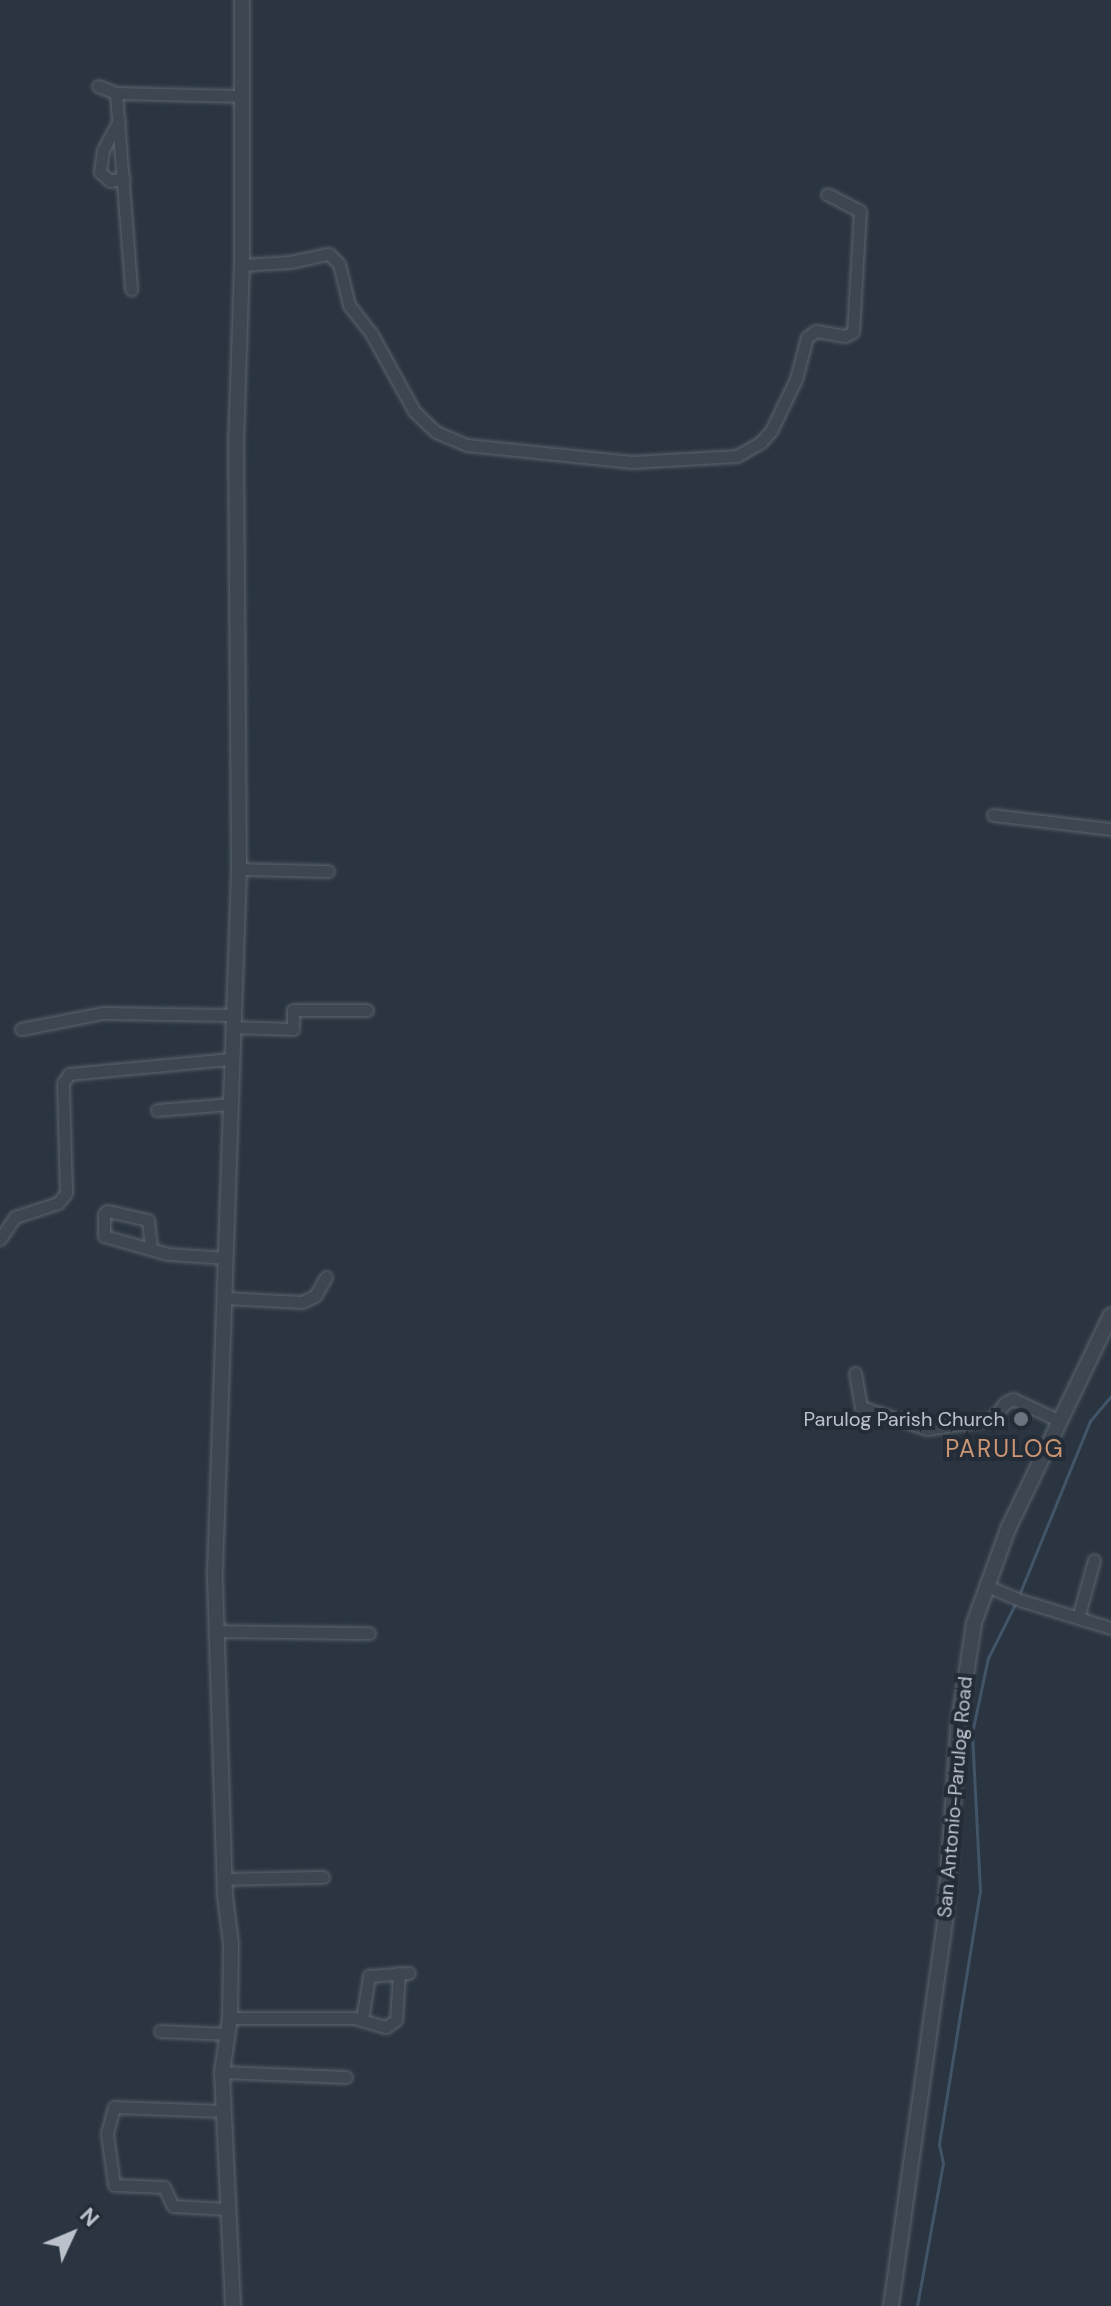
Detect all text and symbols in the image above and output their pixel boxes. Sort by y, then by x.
place label: Parulog Parish Church [803,1407,1005,1431]
marker: Parulog Parish Church [1012,1410,1030,1428]
district label: PARULOG [945,1435,1065,1463]
street label: San Antonio-Parulog Road [932,1675,978,1919]
north arrow [32,2194,112,2274]
text: N [74,2201,106,2233]

